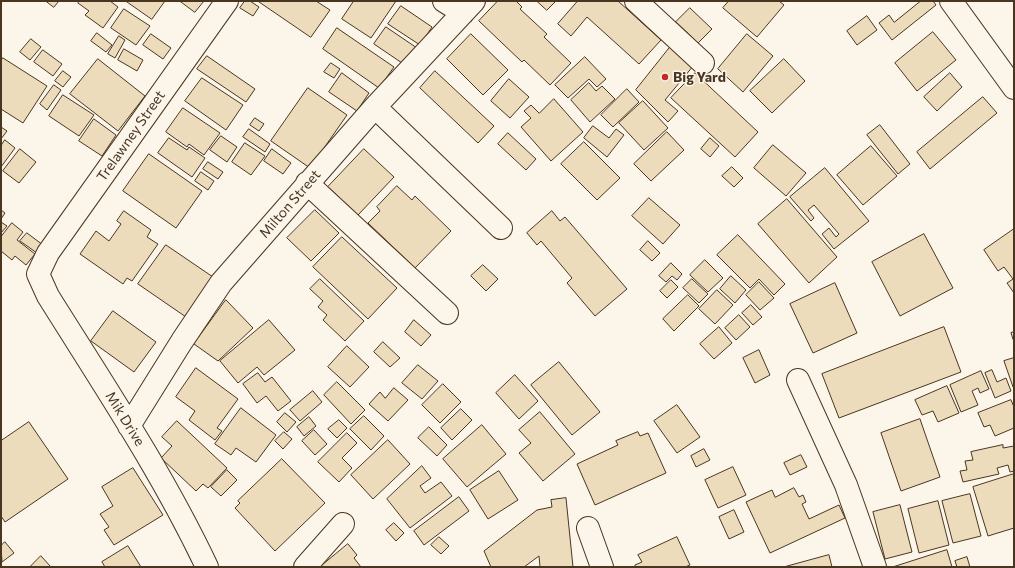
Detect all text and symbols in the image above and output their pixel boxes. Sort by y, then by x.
place label: Big Yard [673,69,726,85]
marker: Big Yard [660,72,670,82]
street label: Trelawney Street [93,87,169,185]
street label: Milton Street [256,166,324,242]
street label: Mik Drive [102,389,148,449]

